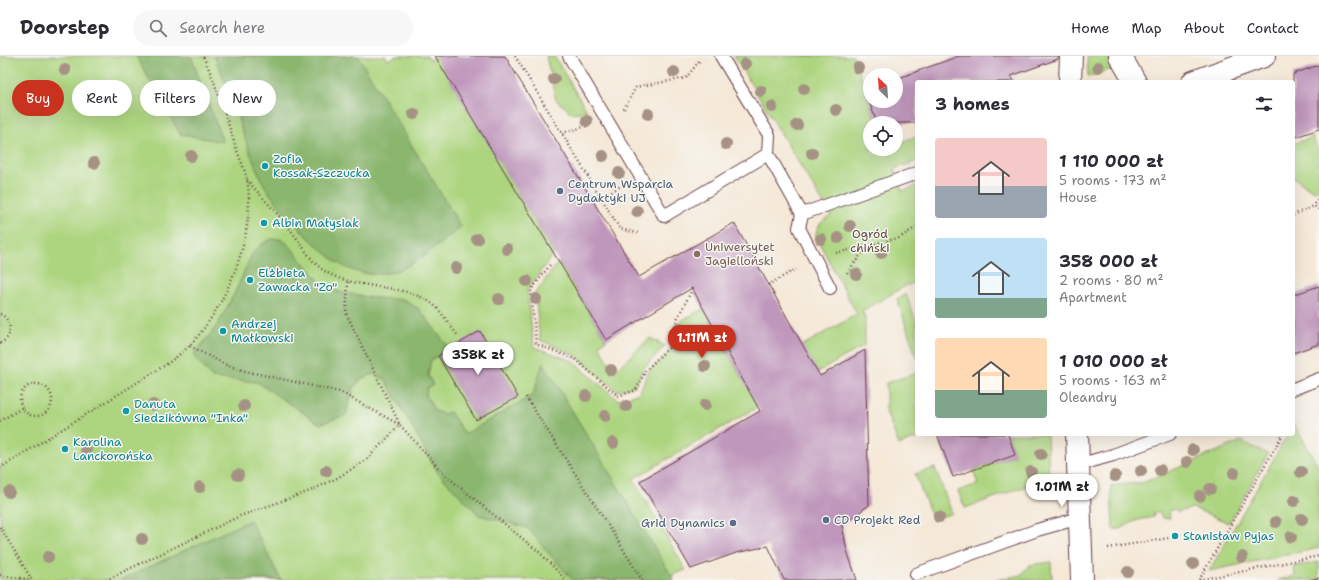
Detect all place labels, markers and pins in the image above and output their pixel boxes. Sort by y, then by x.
place label: Zofia Kossak-Szczucka [273,151,370,181]
marker: Zofia Kossak-Szczucka [260,161,270,171]
place label: Centrum Wsparcia Dydaktyki UJ [568,176,674,206]
marker: Centrum Wsparcia Dydaktyki UJ [555,186,565,196]
place label: Albin Małysiak [272,215,359,231]
marker: Albin Małysiak [259,218,269,228]
place label: Uniwersytet Jagielloński [705,239,775,269]
marker: Uniwersytet Jagielloński [692,249,702,259]
place label: Elżbieta Zawacka "Zo" [258,265,337,295]
marker: Elżbieta Zawacka "Zo" [245,275,255,285]
place label: Andrzej Małkowski [231,316,294,346]
pin: 1.11M zł [661,325,743,359]
marker: Andrzej Małkowski [218,326,228,336]
pin: 358K zł [441,342,515,376]
place label: Danuta Siedzikówna "Inka" [134,396,248,426]
marker: Danuta Siedzikówna "Inka" [121,406,131,416]
place label: Karolina Lanckorońska [73,434,153,464]
marker: Karolina Lanckorońska [60,444,70,454]
pin: 1.01M zł [1021,474,1103,508]
place label: CD Projekt Red [834,512,921,528]
place label: Grid Dynamics [641,515,725,531]
marker: CD Projekt Red [821,515,831,525]
marker: Grid Dynamics [728,518,738,528]
place label: Stanisław Pyjas [1183,528,1274,544]
marker: Stanisław Pyjas [1170,531,1180,541]

